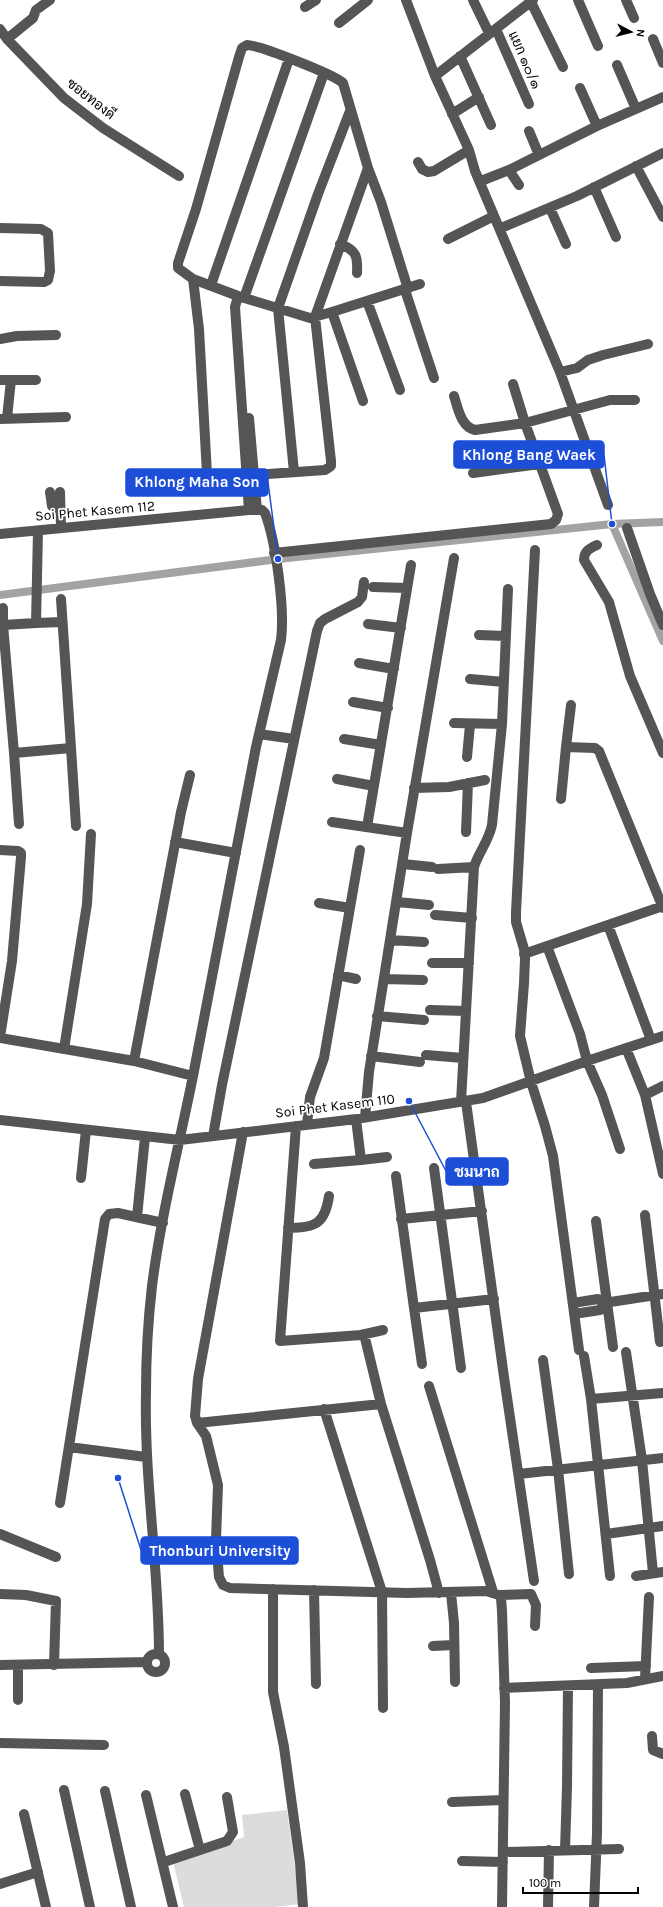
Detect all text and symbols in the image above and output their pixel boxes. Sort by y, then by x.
north arrow [611,12,651,52]
street label: แยก ๑๐/๑ [505,28,545,92]
text: N [633,28,647,38]
street label: ซอยทองดี [63,74,119,123]
callout: Khlong Bang Waek [454,441,604,468]
text: Khlong Bang Waek [462,446,596,464]
callout: Khlong Maha Son [126,469,268,496]
text: Khlong Maha Son [134,473,260,491]
street label: Soi Phet Kasem 112 [34,497,156,525]
street label: Soi Phet Kasem 110 [274,1090,396,1122]
callout: ชมนาถ [446,1158,508,1185]
text: ชมนาถ [454,1163,500,1181]
callout: Thonburi University [141,1537,298,1564]
text: Thonburi University [150,1542,291,1560]
scale bar [523,1869,638,1895]
text: 100 m [529,1876,561,1890]

